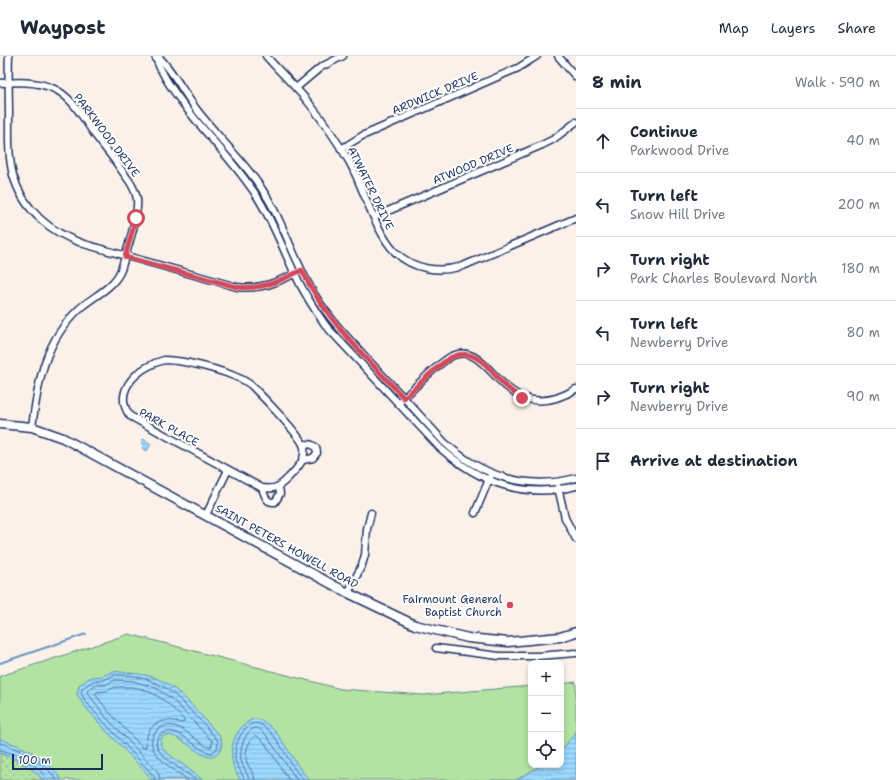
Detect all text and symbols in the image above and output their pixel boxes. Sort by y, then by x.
text: Waypost [20,15,105,40]
text: Map [719,19,749,37]
text: Layers [771,19,815,37]
text: Share [837,19,876,37]
street label: ARDWICK DRIVE [390,68,481,118]
text: 8 min [592,71,642,93]
text: Walk · 590 m [795,74,880,91]
street label: PARKWOOD DRIVE [70,90,143,180]
text: Continue [630,122,698,142]
icon: ahead [592,130,614,152]
text: 40 m [846,132,880,149]
street label: ATWOOD DRIVE [431,141,516,188]
text: Parkwood Drive [630,142,729,159]
street label: ATWATER DRIVE [344,144,397,232]
text: Turn left [630,186,698,206]
icon: left [592,194,614,216]
text: 200 m [838,196,880,213]
text: Snow Hill Drive [630,206,725,223]
route start [127,209,145,227]
text: Turn right [630,250,710,270]
icon: right [592,258,614,280]
text: 180 m [841,260,880,277]
text: Park Charles Boulevard North [630,270,817,287]
text: Turn left [630,314,698,334]
icon: left [592,322,614,344]
text: 80 m [846,324,880,341]
text: Newberry Drive [630,334,728,351]
text: Turn right [630,378,710,398]
icon: right [592,386,614,408]
text: 90 m [846,388,880,405]
route end [513,389,531,407]
text: Newberry Drive [630,398,728,415]
street label: PARK PLACE [136,405,201,450]
icon: arrive [592,450,614,472]
text: Arrive at destination [630,451,798,471]
street label: SAINT PETERS HOWELL ROAD [213,501,361,592]
place label: Fairmount General Baptist Church [403,592,503,620]
marker: Fairmount General Baptist Church [505,600,515,610]
map controls [528,660,564,768]
button: + [528,660,564,696]
button: − [528,696,564,732]
button: locate [528,732,564,768]
scale bar [12,752,103,771]
text: 100 m [18,753,51,768]

